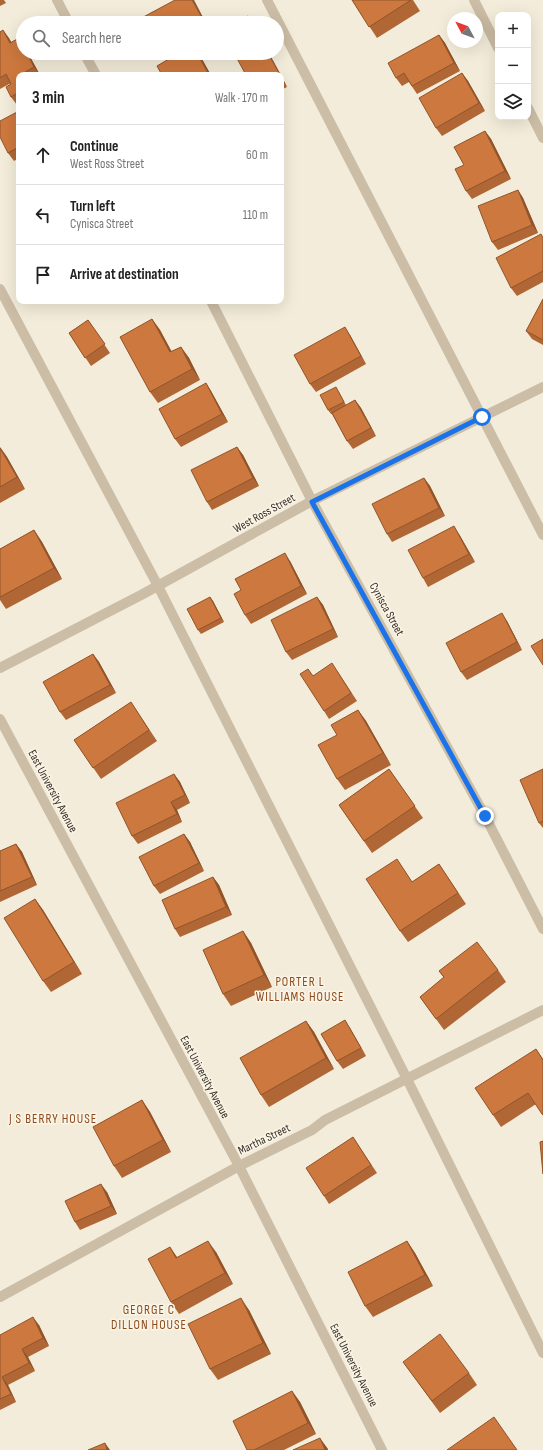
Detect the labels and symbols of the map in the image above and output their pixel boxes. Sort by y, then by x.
north arrow [447,12,483,48]
route start [473,408,491,426]
street label: West Ross Street [231,490,298,537]
street label: Cynisca Street [366,580,407,639]
street label: East University Avenue [25,747,81,835]
route end [476,807,494,825]
district label: PORTER L WILLIAMS HOUSE [256,974,344,1005]
street label: East University Avenue [177,1033,233,1121]
district label: J S BERRY HOUSE [8,1111,97,1127]
street label: Martha Street [236,1120,293,1158]
district label: GEORGE C DILLON HOUSE [111,1302,187,1333]
street label: East University Avenue [326,1321,381,1409]

